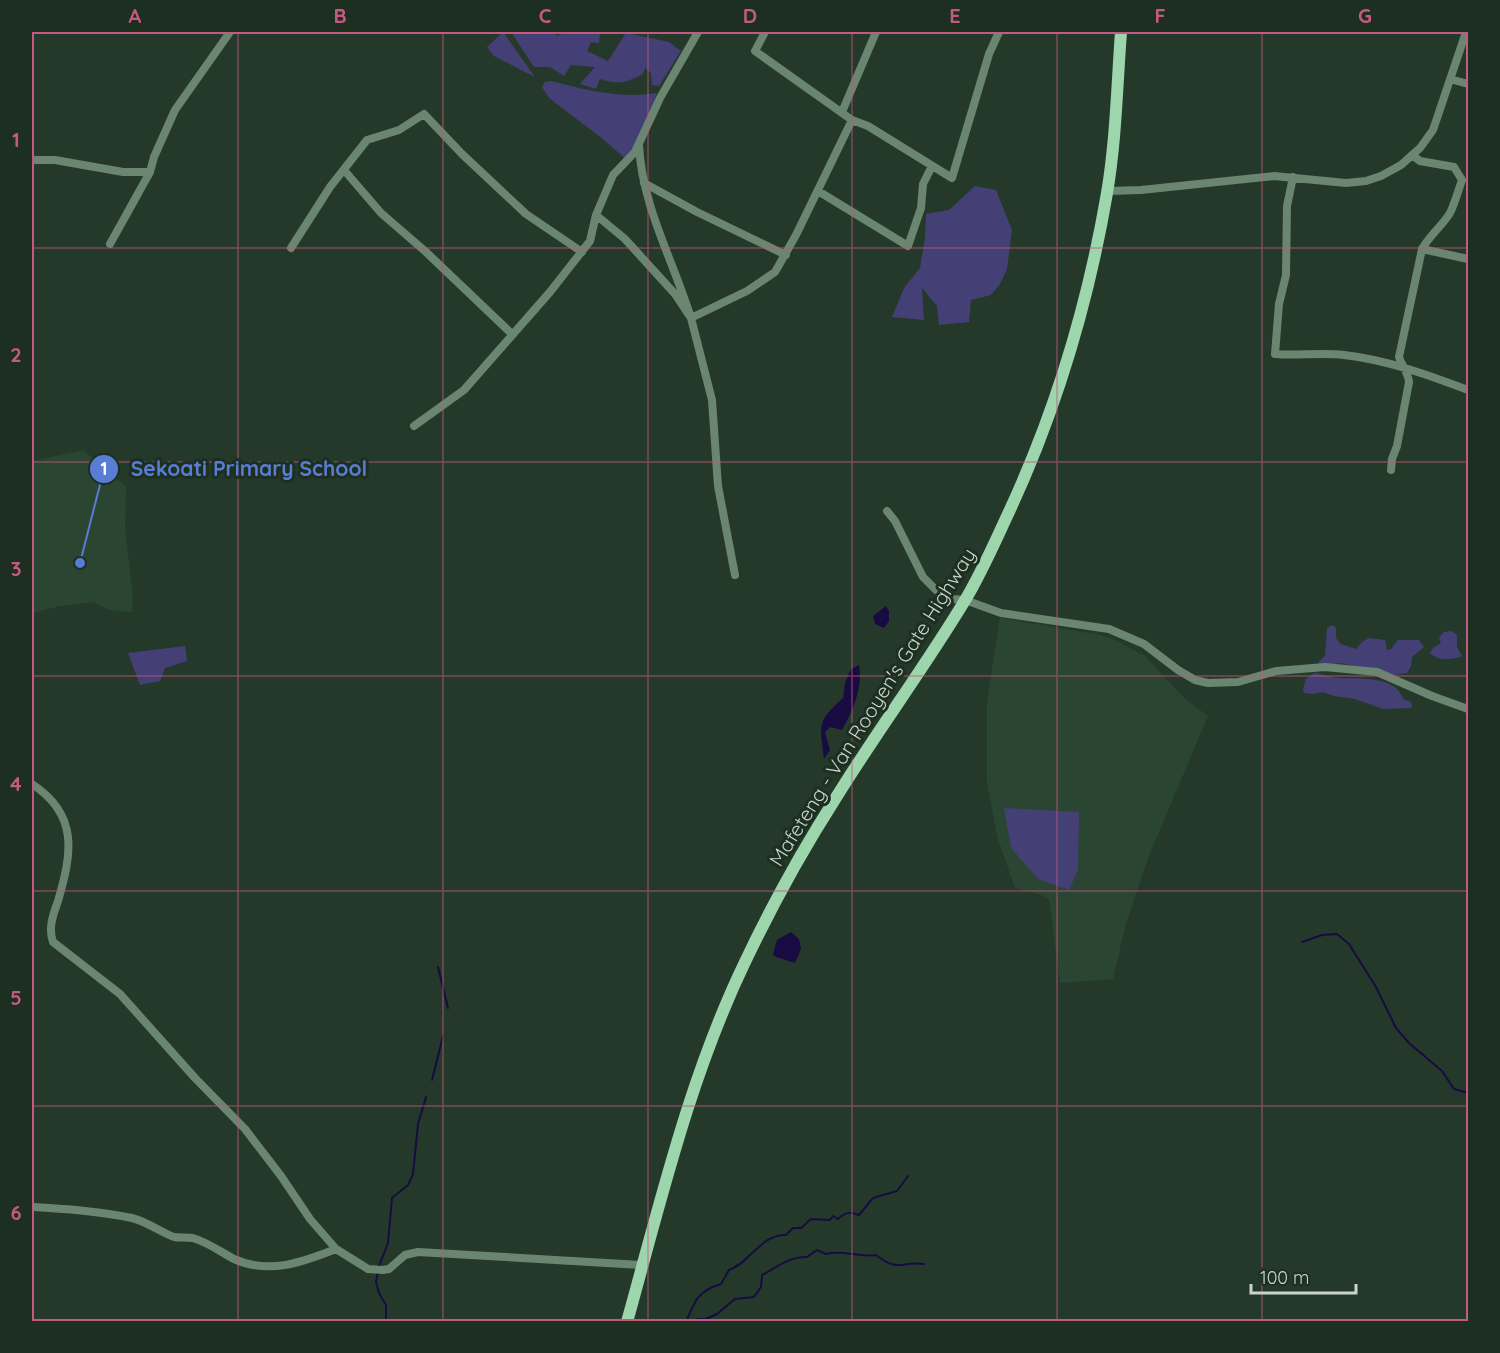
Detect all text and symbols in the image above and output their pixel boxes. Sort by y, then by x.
text: A [129,3,142,28]
text: B [333,3,347,28]
text: C [539,3,552,28]
text: D [743,3,757,28]
text: E [949,3,961,28]
text: F [1154,3,1166,28]
text: G [1358,3,1372,28]
text: 1 [12,127,20,152]
text: 2 [10,342,22,367]
callout: Sekoati Primary School [89,449,380,488]
text: Sekoati Primary School [131,455,367,481]
text: 1 [100,457,108,480]
street label: Mafeteng - Van Rooyen's Gate Highway [763,543,981,871]
text: 3 [11,556,21,581]
text: 4 [10,771,22,796]
text: 5 [10,985,22,1010]
text: 6 [10,1200,22,1225]
scale bar [1251,1257,1356,1295]
text: 100 m [1260,1266,1309,1289]

